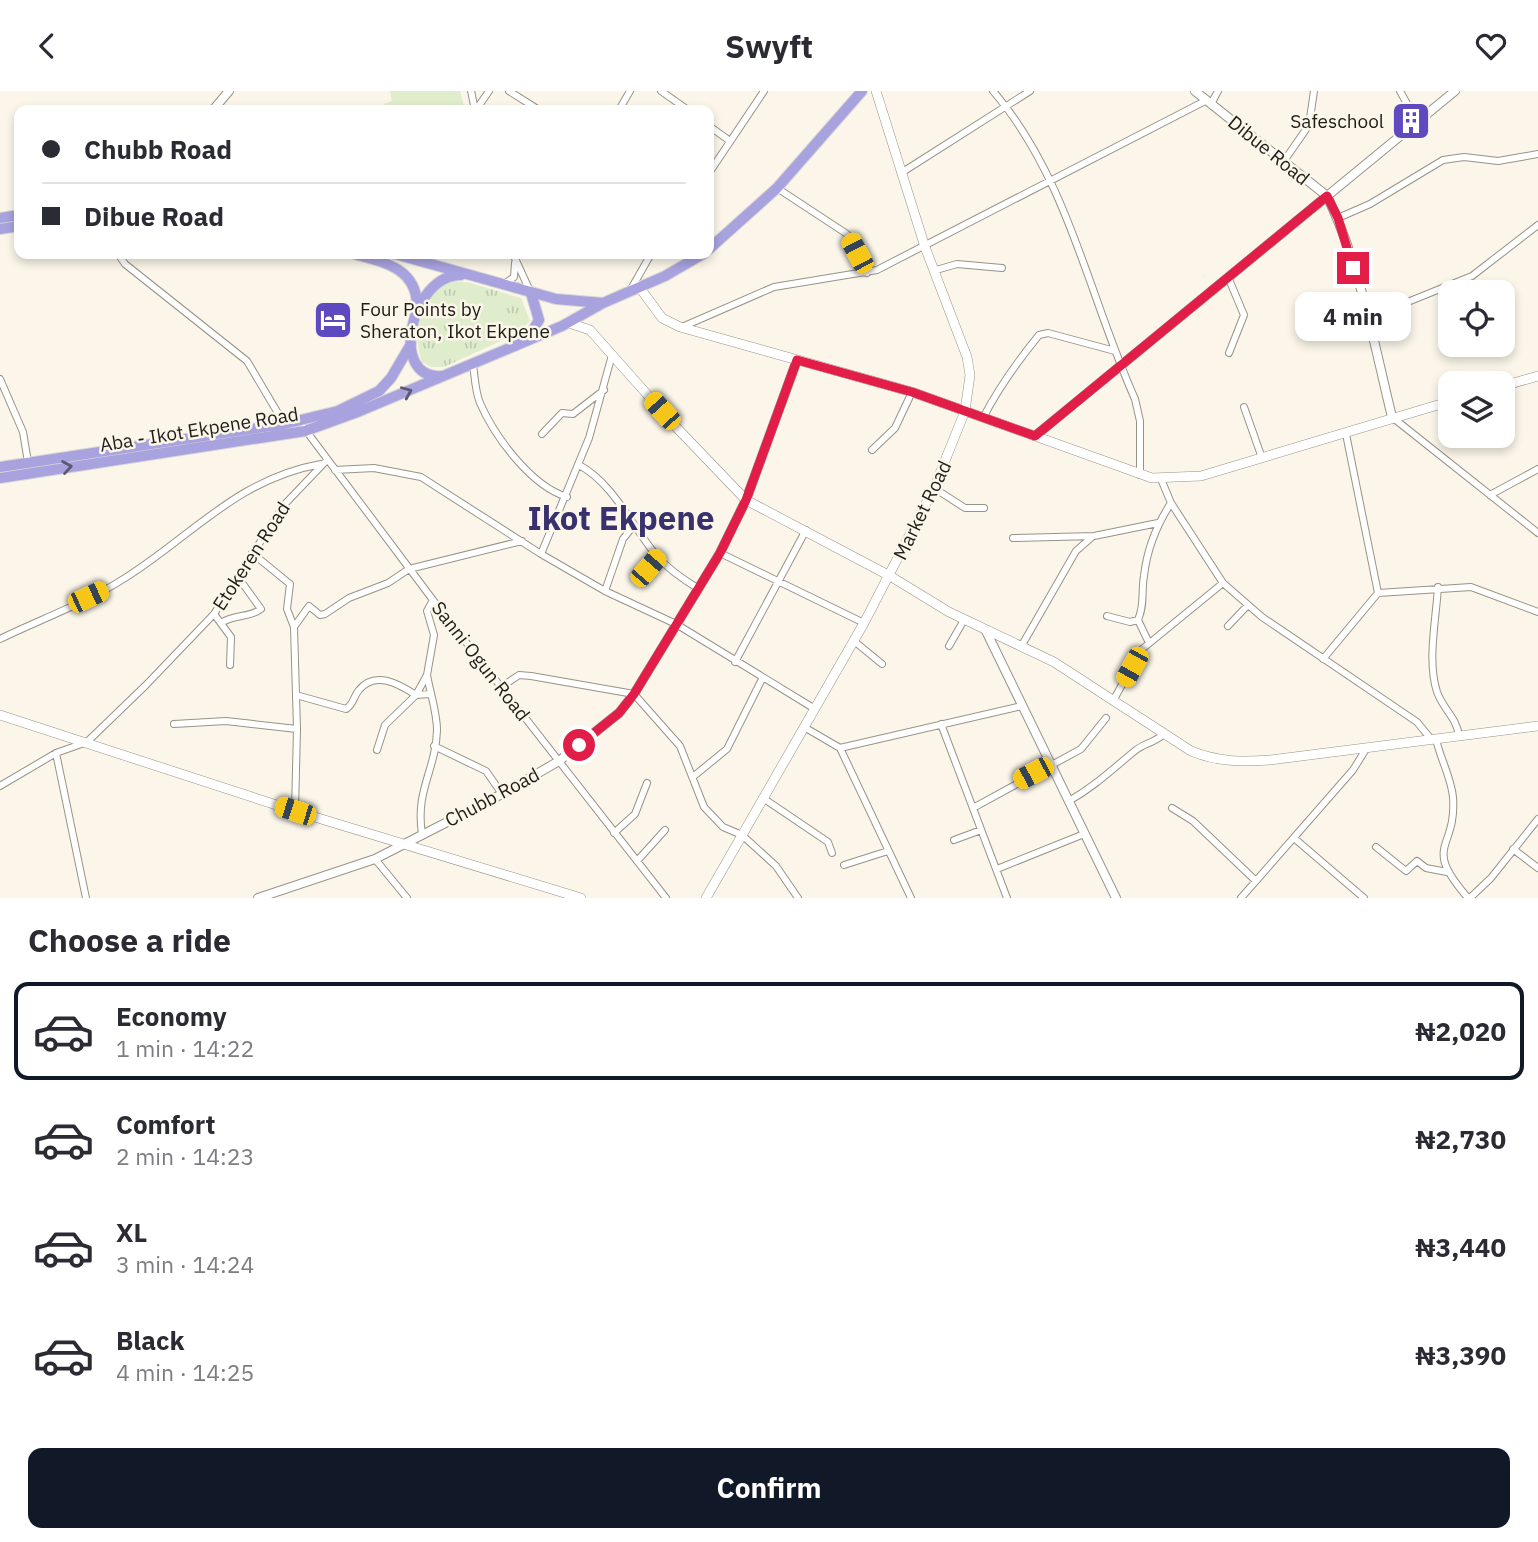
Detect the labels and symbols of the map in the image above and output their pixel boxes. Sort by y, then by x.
building icon: Safeschool [1390,100,1432,142]
place label: Safeschool [1290,109,1384,133]
street label: Dibue Road [1223,110,1315,190]
car [838,230,877,276]
route end [1337,252,1369,284]
callout: 4 min [1295,293,1411,341]
place label: Four Points by Sheraton, Ikot Ekpene [360,297,550,343]
hotel icon: Four Points by Sheraton, Ikot Ekpene [312,299,354,341]
one-way arrow [401,386,413,400]
car [641,388,684,434]
street label: Aba - Ikot Ekpene Road [98,401,300,457]
street label: Market Road [888,456,956,564]
one-way arrow [61,460,73,475]
district label: Ikot Ekpene [527,496,715,539]
street label: Etokeren Road [207,497,295,615]
car [627,545,670,591]
car [65,579,112,615]
street label: Sanni Ogun Road [427,596,535,726]
car [1113,644,1152,690]
route start [563,729,595,761]
car [1010,754,1057,792]
street label: Chubb Road [441,762,543,832]
car [272,795,319,827]

